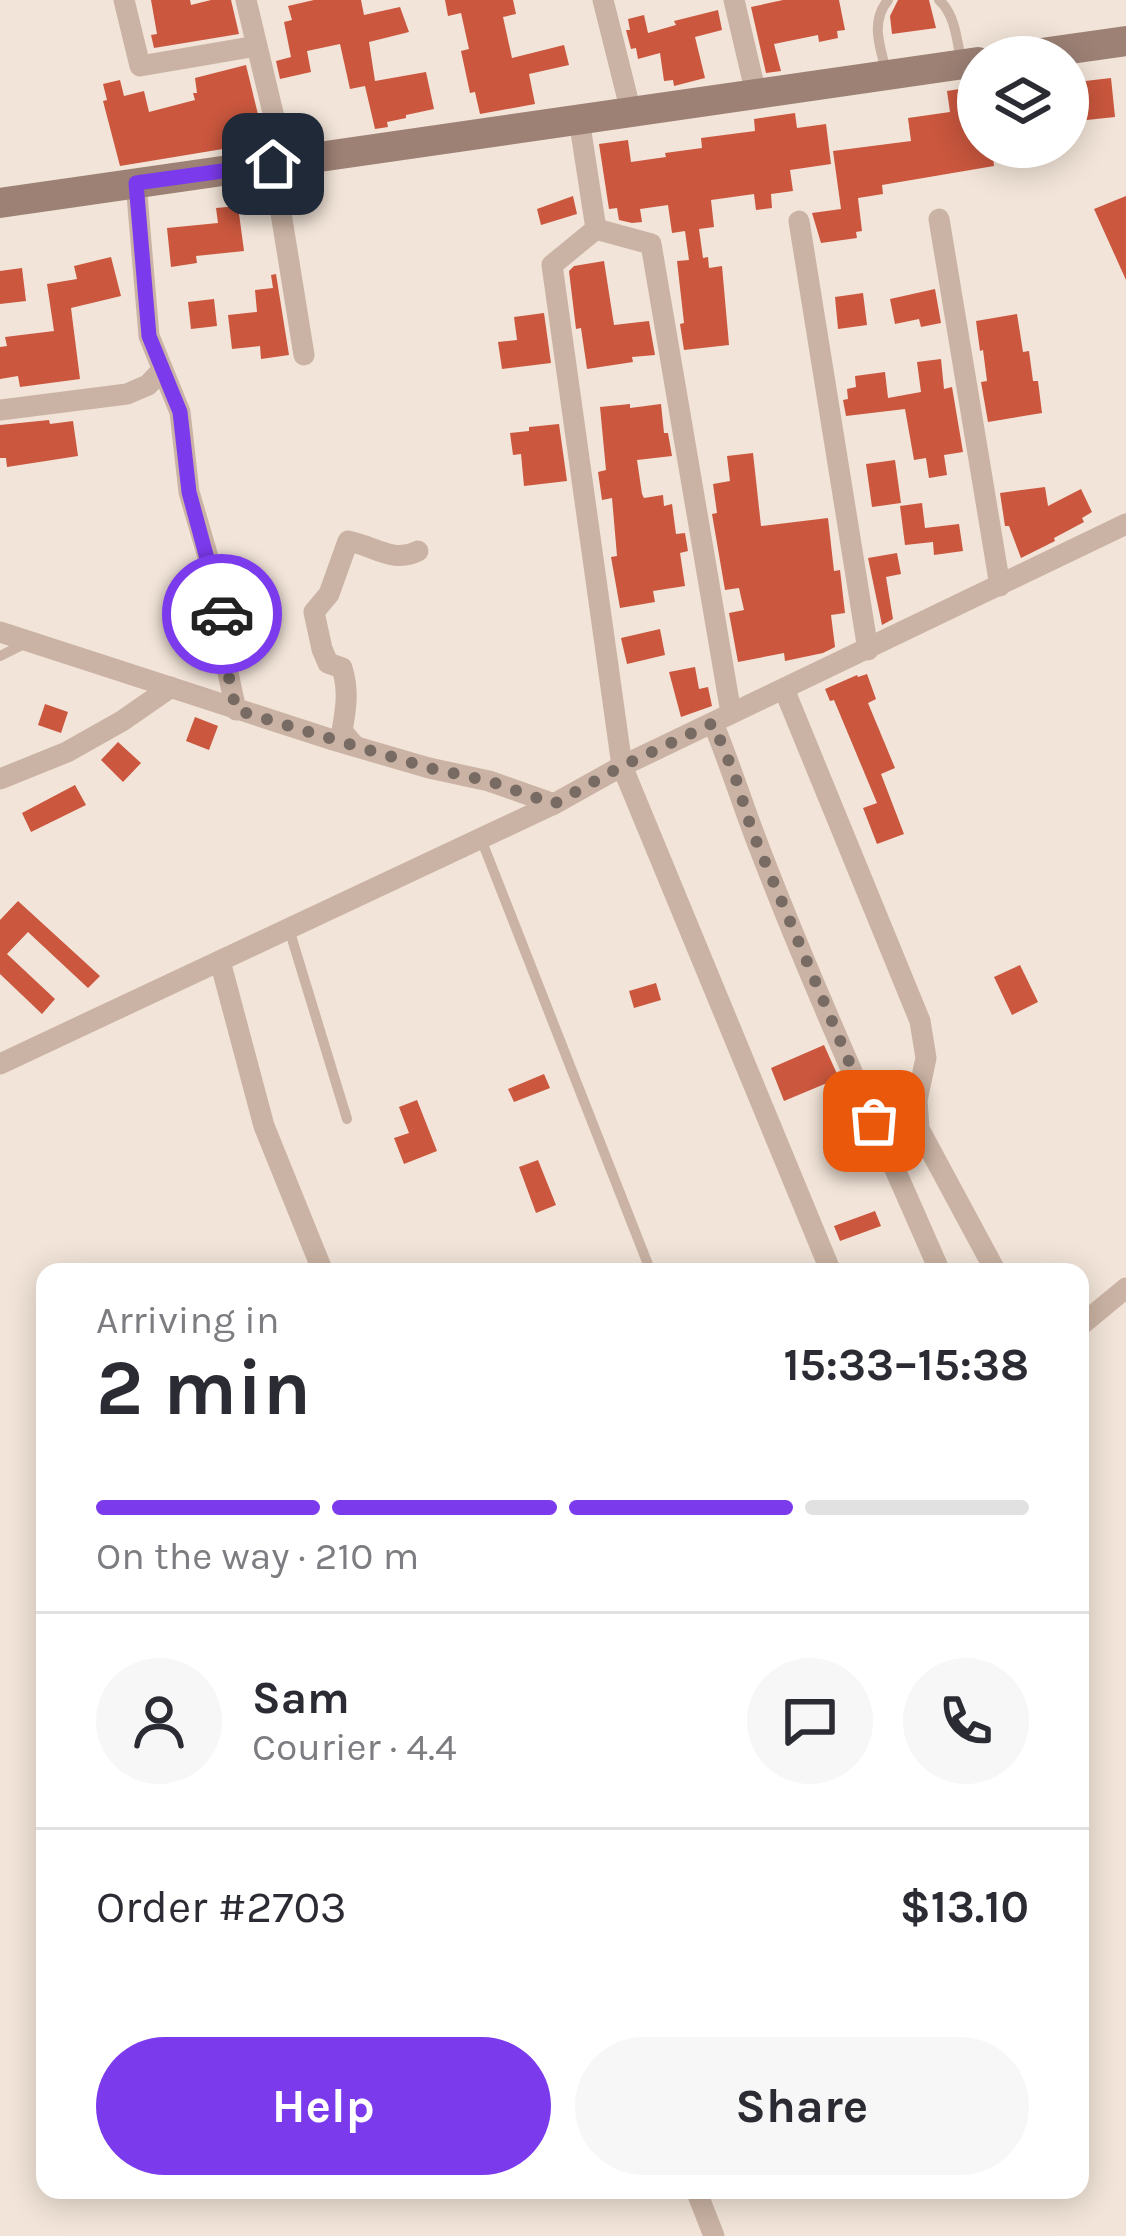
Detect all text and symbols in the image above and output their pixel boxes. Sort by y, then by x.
map controls [957,36,1089,168]
button: layers [957,36,1089,168]
pin [222,113,324,215]
icon: home [240,131,306,197]
courier [162,554,282,674]
icon: car [189,581,255,647]
pin [823,1070,925,1172]
icon: bag [841,1088,907,1154]
text: Arriving in [96,1297,279,1343]
text: 15:33–15:38 [784,1339,1029,1391]
text: 2 min [96,1342,311,1434]
text: On the way · 210 m [96,1533,419,1579]
button: person [96,1658,222,1784]
button: chat [747,1658,873,1784]
button: phone [903,1658,1029,1784]
text: Sam [252,1672,350,1724]
text: Courier · 4.4 [252,1724,457,1770]
text: Order #2703 [96,1881,347,1933]
text: $13.10 [900,1881,1029,1933]
button: Help [96,2037,551,2175]
button: Share [575,2037,1029,2175]

